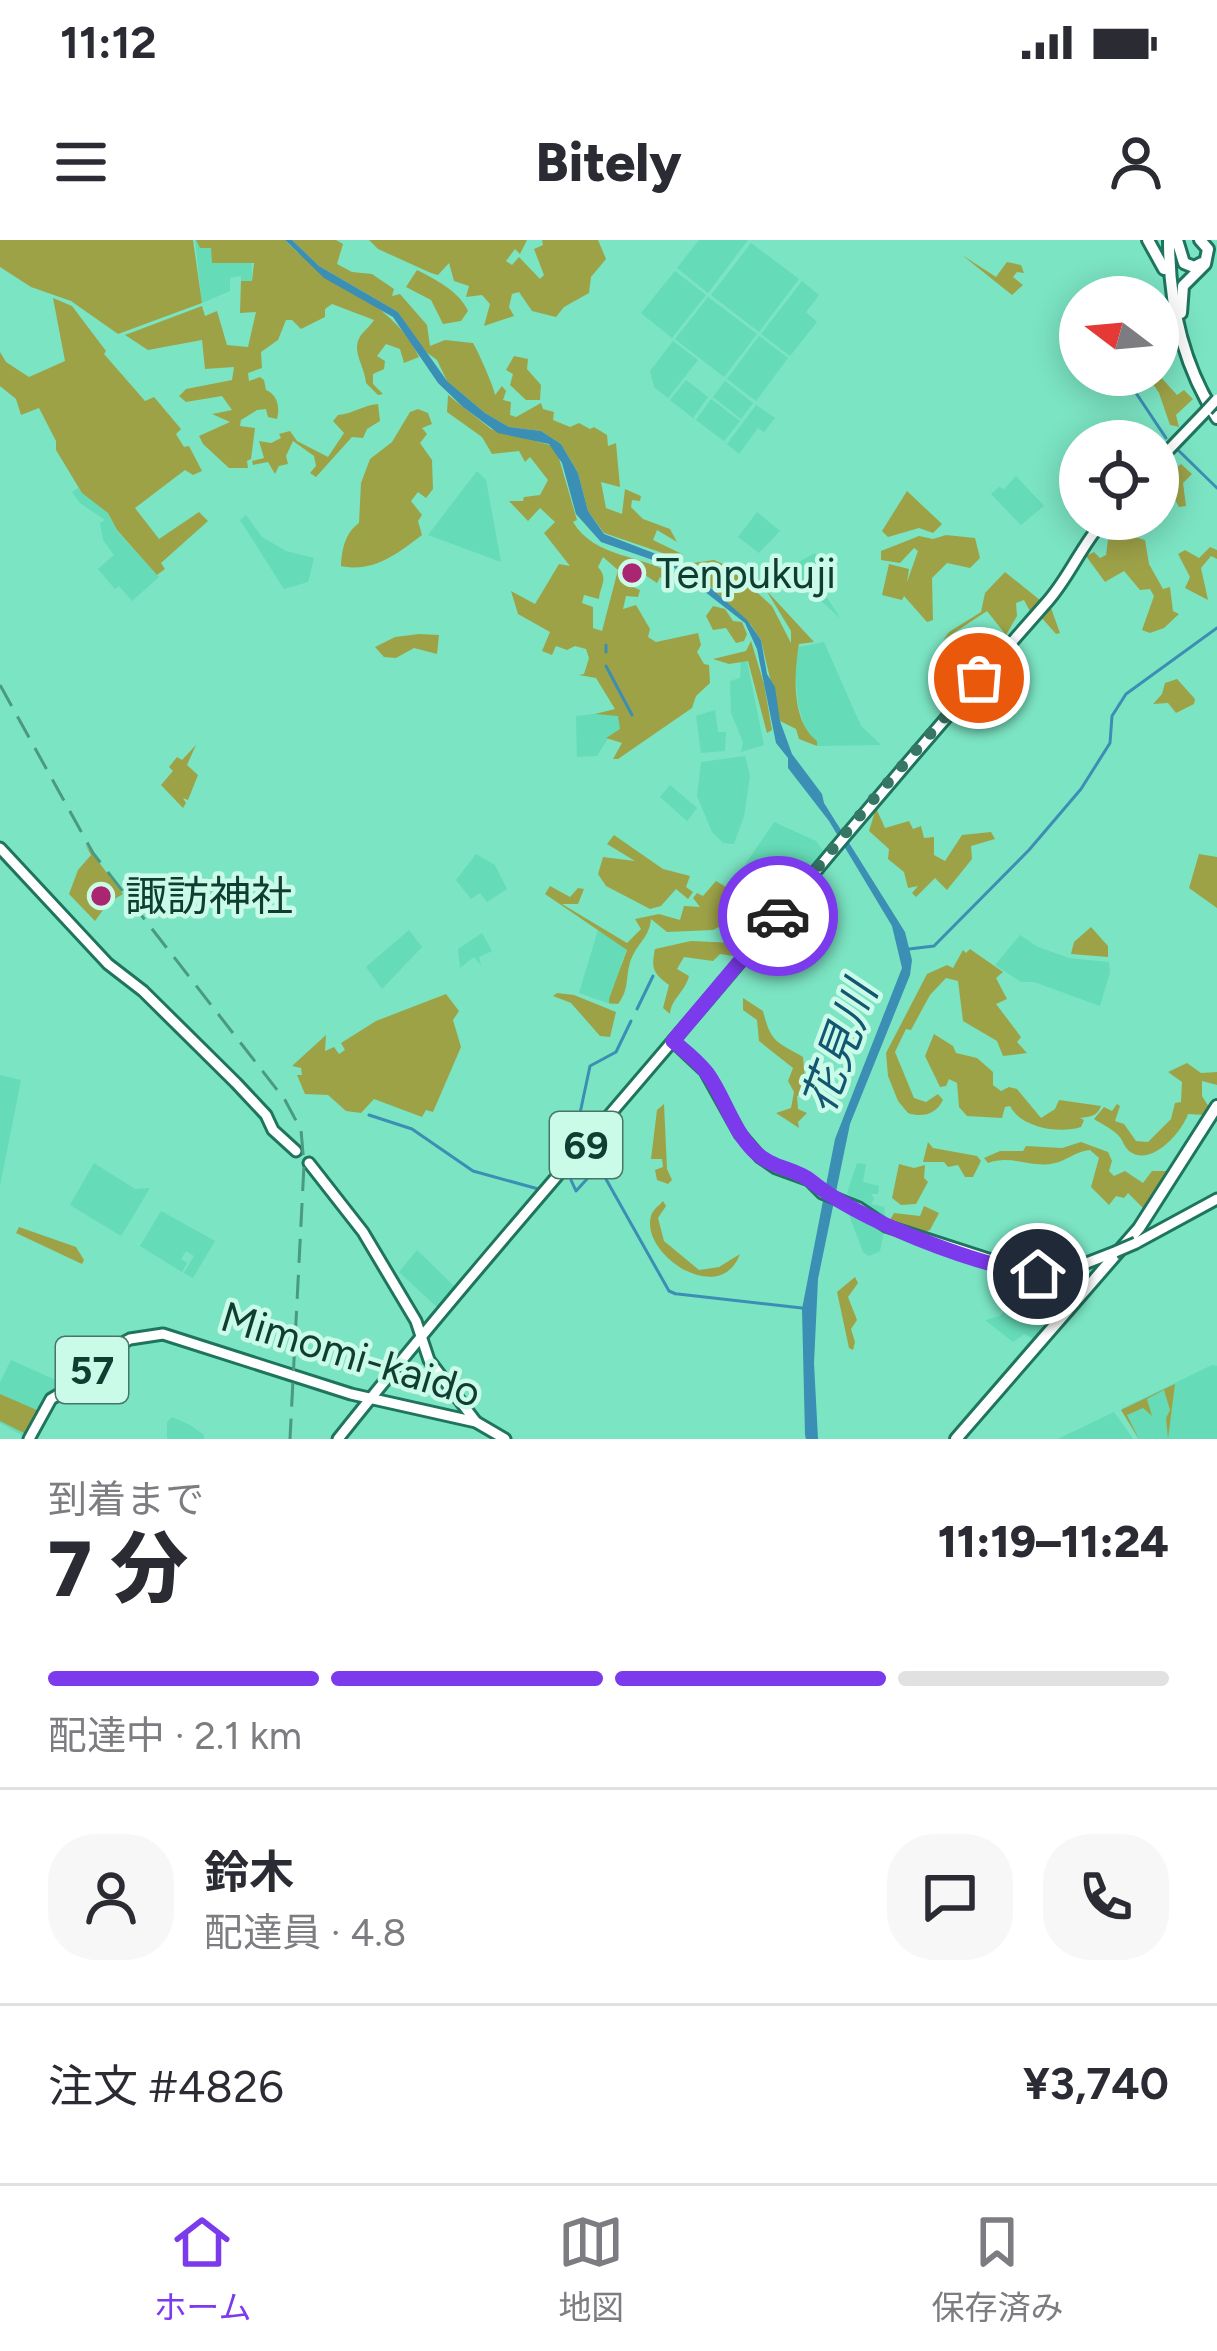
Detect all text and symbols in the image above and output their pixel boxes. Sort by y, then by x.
text: 11:12 [60,15,157,69]
icon: menu [48,129,114,195]
icon: person [1103,129,1169,195]
text: Bitely [535,130,682,195]
north arrow [1059,276,1179,396]
map controls [1059,276,1179,540]
button: locate [1059,420,1179,540]
place label: Tenpukuji [656,548,836,599]
marker: Tenpukuji [619,560,645,586]
pin [928,627,1030,729]
icon: bag [946,645,1012,711]
courier [718,856,838,976]
place label: 諏訪神社 [125,871,293,922]
marker: 諏訪神社 [88,883,114,909]
icon: car [745,883,811,949]
water label: 花見川 [791,971,889,1120]
road number: 69 [550,1112,622,1178]
pin [987,1223,1089,1325]
icon: home [1005,1241,1071,1307]
street label: Mimomi-kaido [215,1291,487,1418]
road number: 57 [56,1337,128,1403]
text: 到着まで [48,1476,204,1523]
text: 11:19–11:24 [938,1514,1169,1568]
text: 7 分 [48,1522,188,1616]
text: 配達中 · 2.1 km [48,1712,302,1759]
button: person [48,1834,174,1960]
button: chat [887,1834,1013,1960]
button: phone [1043,1834,1169,1960]
text: 鈴木 [204,1845,294,1899]
text: 配達員 · 4.8 [204,1909,406,1956]
text: ¥3,740 [1023,2056,1169,2110]
text: 注文 #4826 [48,2059,284,2113]
tab: ホーム [153,2209,252,2329]
tab: 地図 [558,2209,624,2329]
tab: 保存済み [931,2209,1063,2329]

